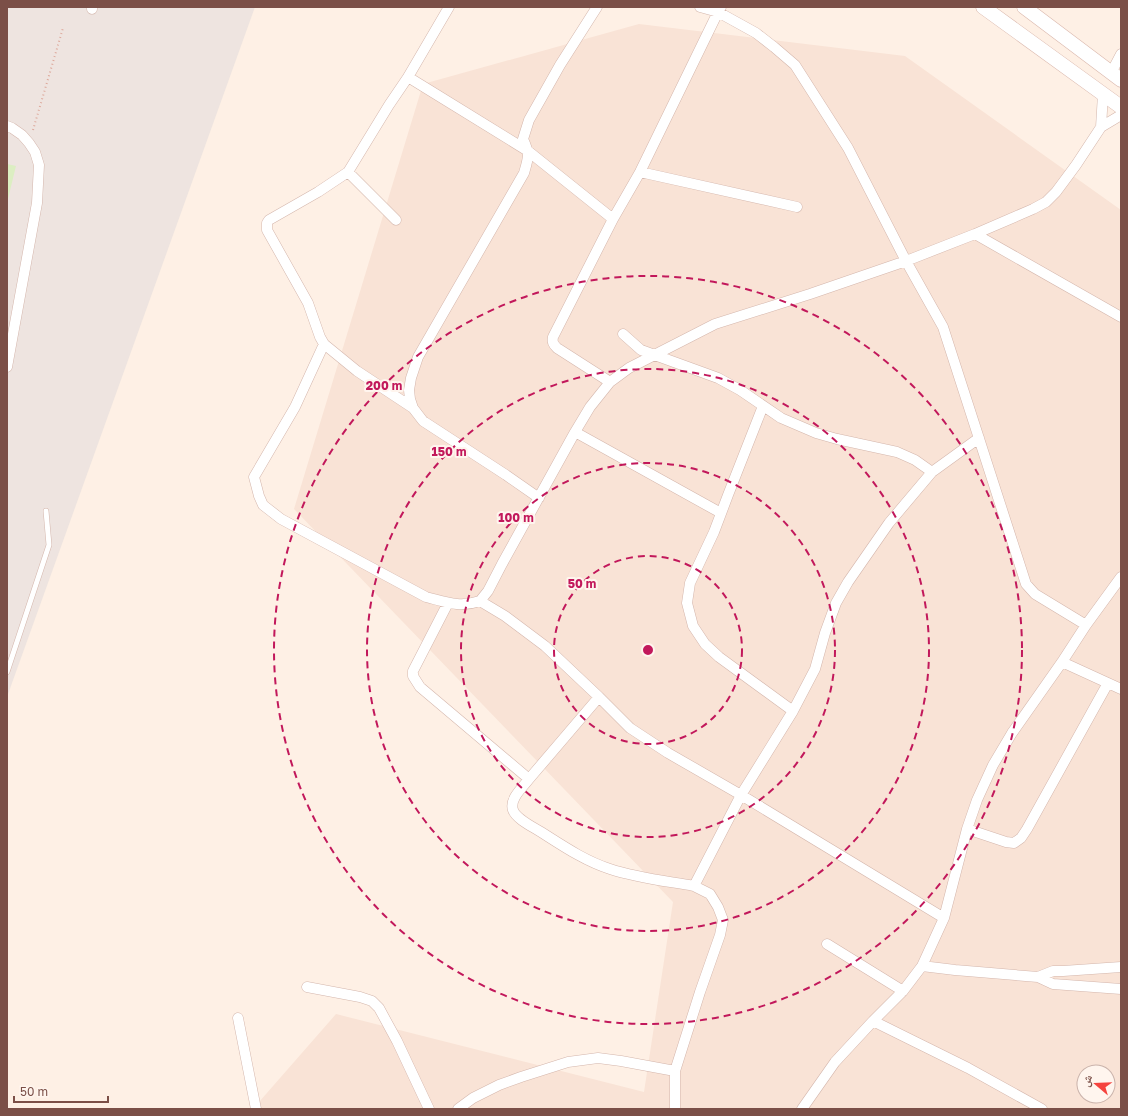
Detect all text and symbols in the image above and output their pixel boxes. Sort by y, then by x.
text: 200 m [366,378,402,393]
text: 150 m [432,444,466,459]
text: 100 m [498,510,534,525]
text: 50 m [568,576,596,591]
centre of rings [641,643,655,657]
north arrow [1076,1064,1116,1104]
text: ش [1078,1073,1096,1089]
scale bar [14,1078,108,1104]
text: 50 m [20,1084,48,1099]

